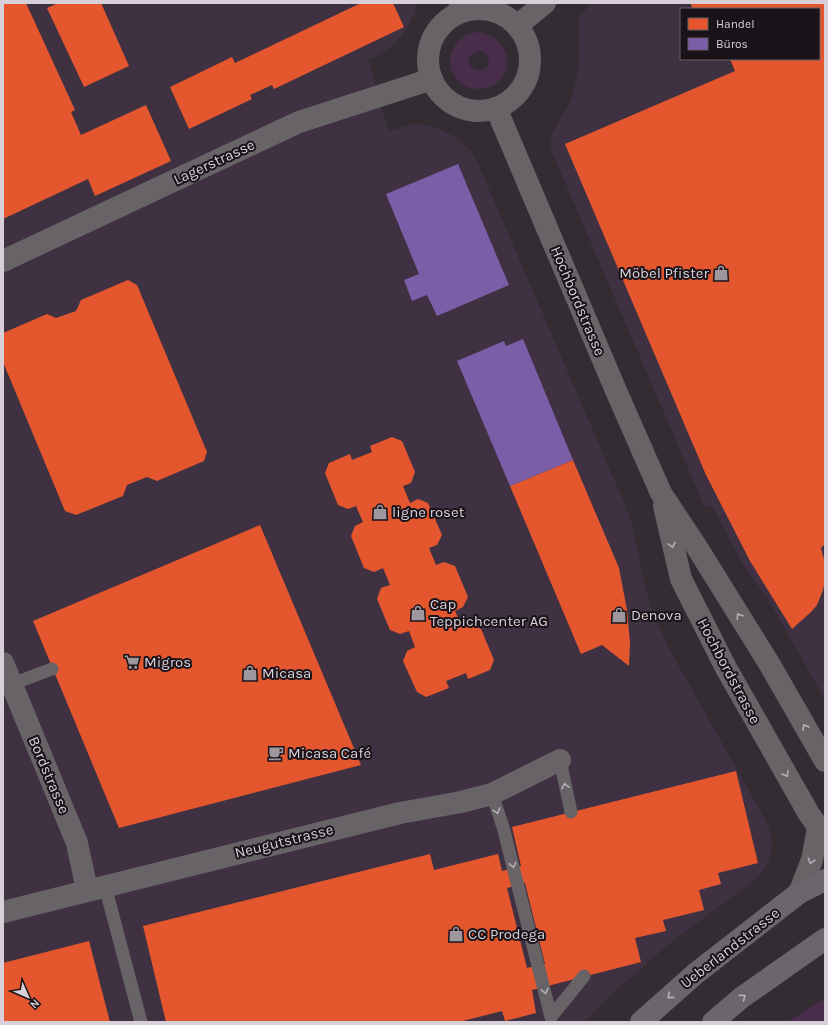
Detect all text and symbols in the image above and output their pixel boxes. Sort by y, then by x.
legend [680,8,820,60]
text: Handel [716,17,755,31]
text: Büros [716,37,748,51]
street label: Lagerstrasse [171,135,257,189]
street label: Hochbordstrasse [547,244,609,358]
place label: Möbel Pfister [619,264,710,282]
shop icon: Möbel Pfister [712,264,730,282]
shop icon: ligne roset [371,503,389,521]
place label: ligne roset [392,503,465,521]
one-way arrow [668,542,676,548]
place label: Cap Teppichcenter AG [430,595,548,630]
shop icon: Cap Teppichcenter AG [409,604,427,622]
shop icon: Denova [610,606,628,624]
place label: Denova [631,606,682,624]
one-way arrow [737,613,744,620]
street label: Hochbordstrasse [694,615,764,727]
supermarket icon: Migros [123,653,141,671]
place label: Migros [144,653,191,671]
shop icon: Micasa [241,664,259,682]
place label: Micasa [262,664,311,682]
one-way arrow [803,724,810,731]
street label: Bordstrasse [25,734,73,816]
cafe icon: Micasa Café [267,744,285,762]
place label: Micasa Café [288,744,371,762]
one-way arrow [782,769,789,777]
one-way arrow [562,783,570,789]
one-way arrow [493,807,501,814]
street label: Neugutstrasse [233,820,335,862]
one-way arrow [807,858,816,865]
one-way arrow [508,861,516,868]
street label: Ueberlandstrasse [677,904,783,992]
shop icon: CC Prodega [447,925,465,943]
place label: CC Prodega [468,925,545,943]
north arrow [8,977,48,1017]
one-way arrow [540,987,548,994]
one-way arrow [667,991,675,999]
one-way arrow [739,995,746,1002]
text: N [27,996,42,1011]

